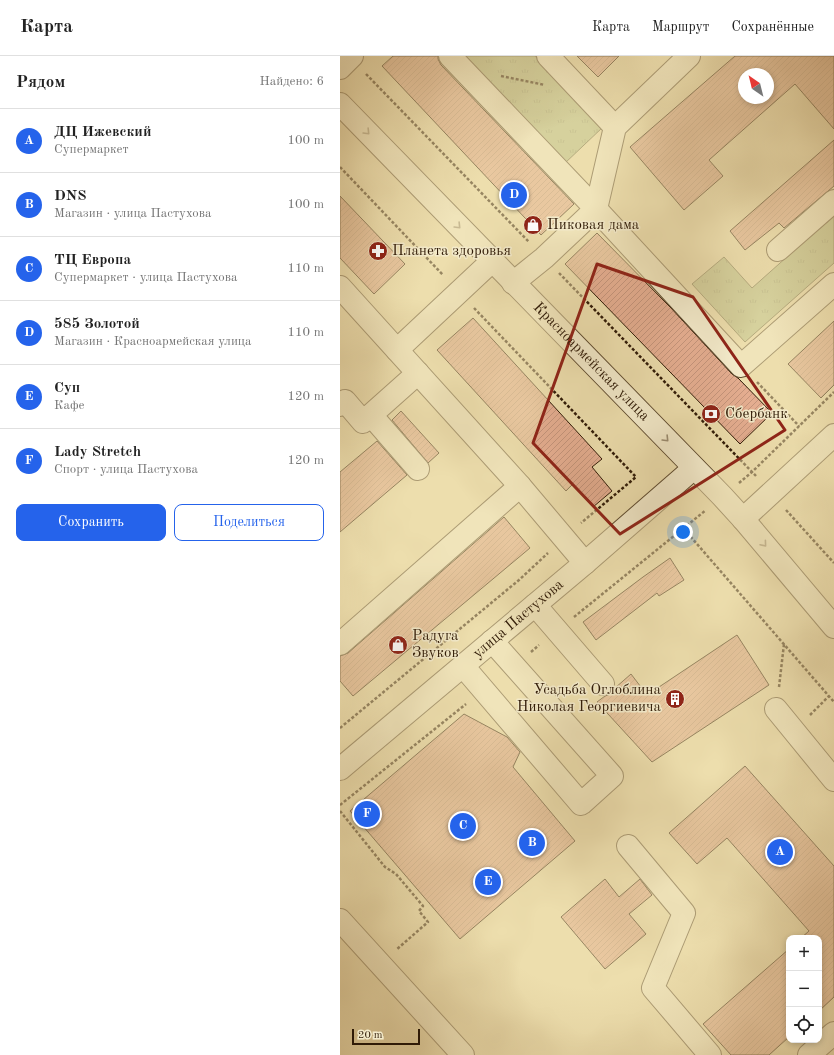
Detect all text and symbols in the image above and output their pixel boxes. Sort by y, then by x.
text: Карта [20,18,73,37]
text: Карта [592,20,630,34]
text: Маршрут [652,20,709,34]
text: Сохранённые [731,20,814,34]
north arrow [738,68,774,104]
text: Рядом [16,74,65,91]
text: Найдено: 6 [260,75,324,88]
text: ДЦ Ижевский [54,125,152,140]
one-way arrow [362,127,370,135]
text: A [24,134,34,147]
text: 100 m [287,134,324,147]
text: Супермаркет [54,143,129,156]
pin: D [501,180,527,210]
text: DNS [54,189,87,204]
text: B [24,198,34,211]
text: 100 m [287,198,324,211]
text: Магазин · улица Пастухова [54,207,211,220]
shop icon: Пиковая дама [522,214,544,236]
place label: Пиковая дама [547,218,640,233]
one-way arrow [453,221,460,229]
pharmacy icon: Планета здоровья [367,240,389,262]
place label: Планета здоровья [392,244,511,259]
text: ТЦ Европа [54,253,131,268]
text: C [25,262,33,275]
text: 110 m [287,262,324,275]
text: Супермаркет · улица Пастухова [54,271,237,284]
street label: Красноармейская улица [530,300,653,424]
text: 585 Золотой [54,317,140,332]
text: D [24,326,34,339]
text: 110 m [287,326,324,339]
text: Магазин · Красноармейская улица [54,335,251,348]
text: Суп [54,381,80,396]
text: E [25,390,33,403]
text: 120 m [287,390,324,403]
text: Кафе [54,399,85,412]
bank icon: Сбербанк [700,403,722,425]
place label: Сбербанк [725,407,788,422]
one-way arrow [661,434,669,442]
text: Lady Stretch [54,445,141,460]
text: F [25,454,33,467]
text: 120 m [287,454,324,467]
text: Спорт · улица Пастухова [54,463,198,476]
button: Сохранить [16,504,166,541]
button: Поделиться [174,504,324,541]
your location [673,522,693,542]
one-way arrow [760,539,767,547]
street label: улица Пастухова [470,577,567,661]
place label: Радуга Звуков [412,629,459,661]
shop icon: Радуга Звуков [387,634,409,656]
place label: Усадьба Оглоблина Николая Георгиевича [517,683,662,715]
building icon: Усадьба Оглоблина Николая Георгиевича [664,688,686,710]
pin: F [354,799,380,829]
pin: C [450,811,476,841]
pin: B [519,828,545,858]
pin: A [767,837,793,867]
pin: E [475,867,501,897]
map controls [786,935,822,1043]
button: + [786,935,822,971]
button: − [786,971,822,1007]
button: locate [786,1007,822,1043]
scale bar [352,1027,420,1046]
text: 20 m [358,1030,383,1041]

